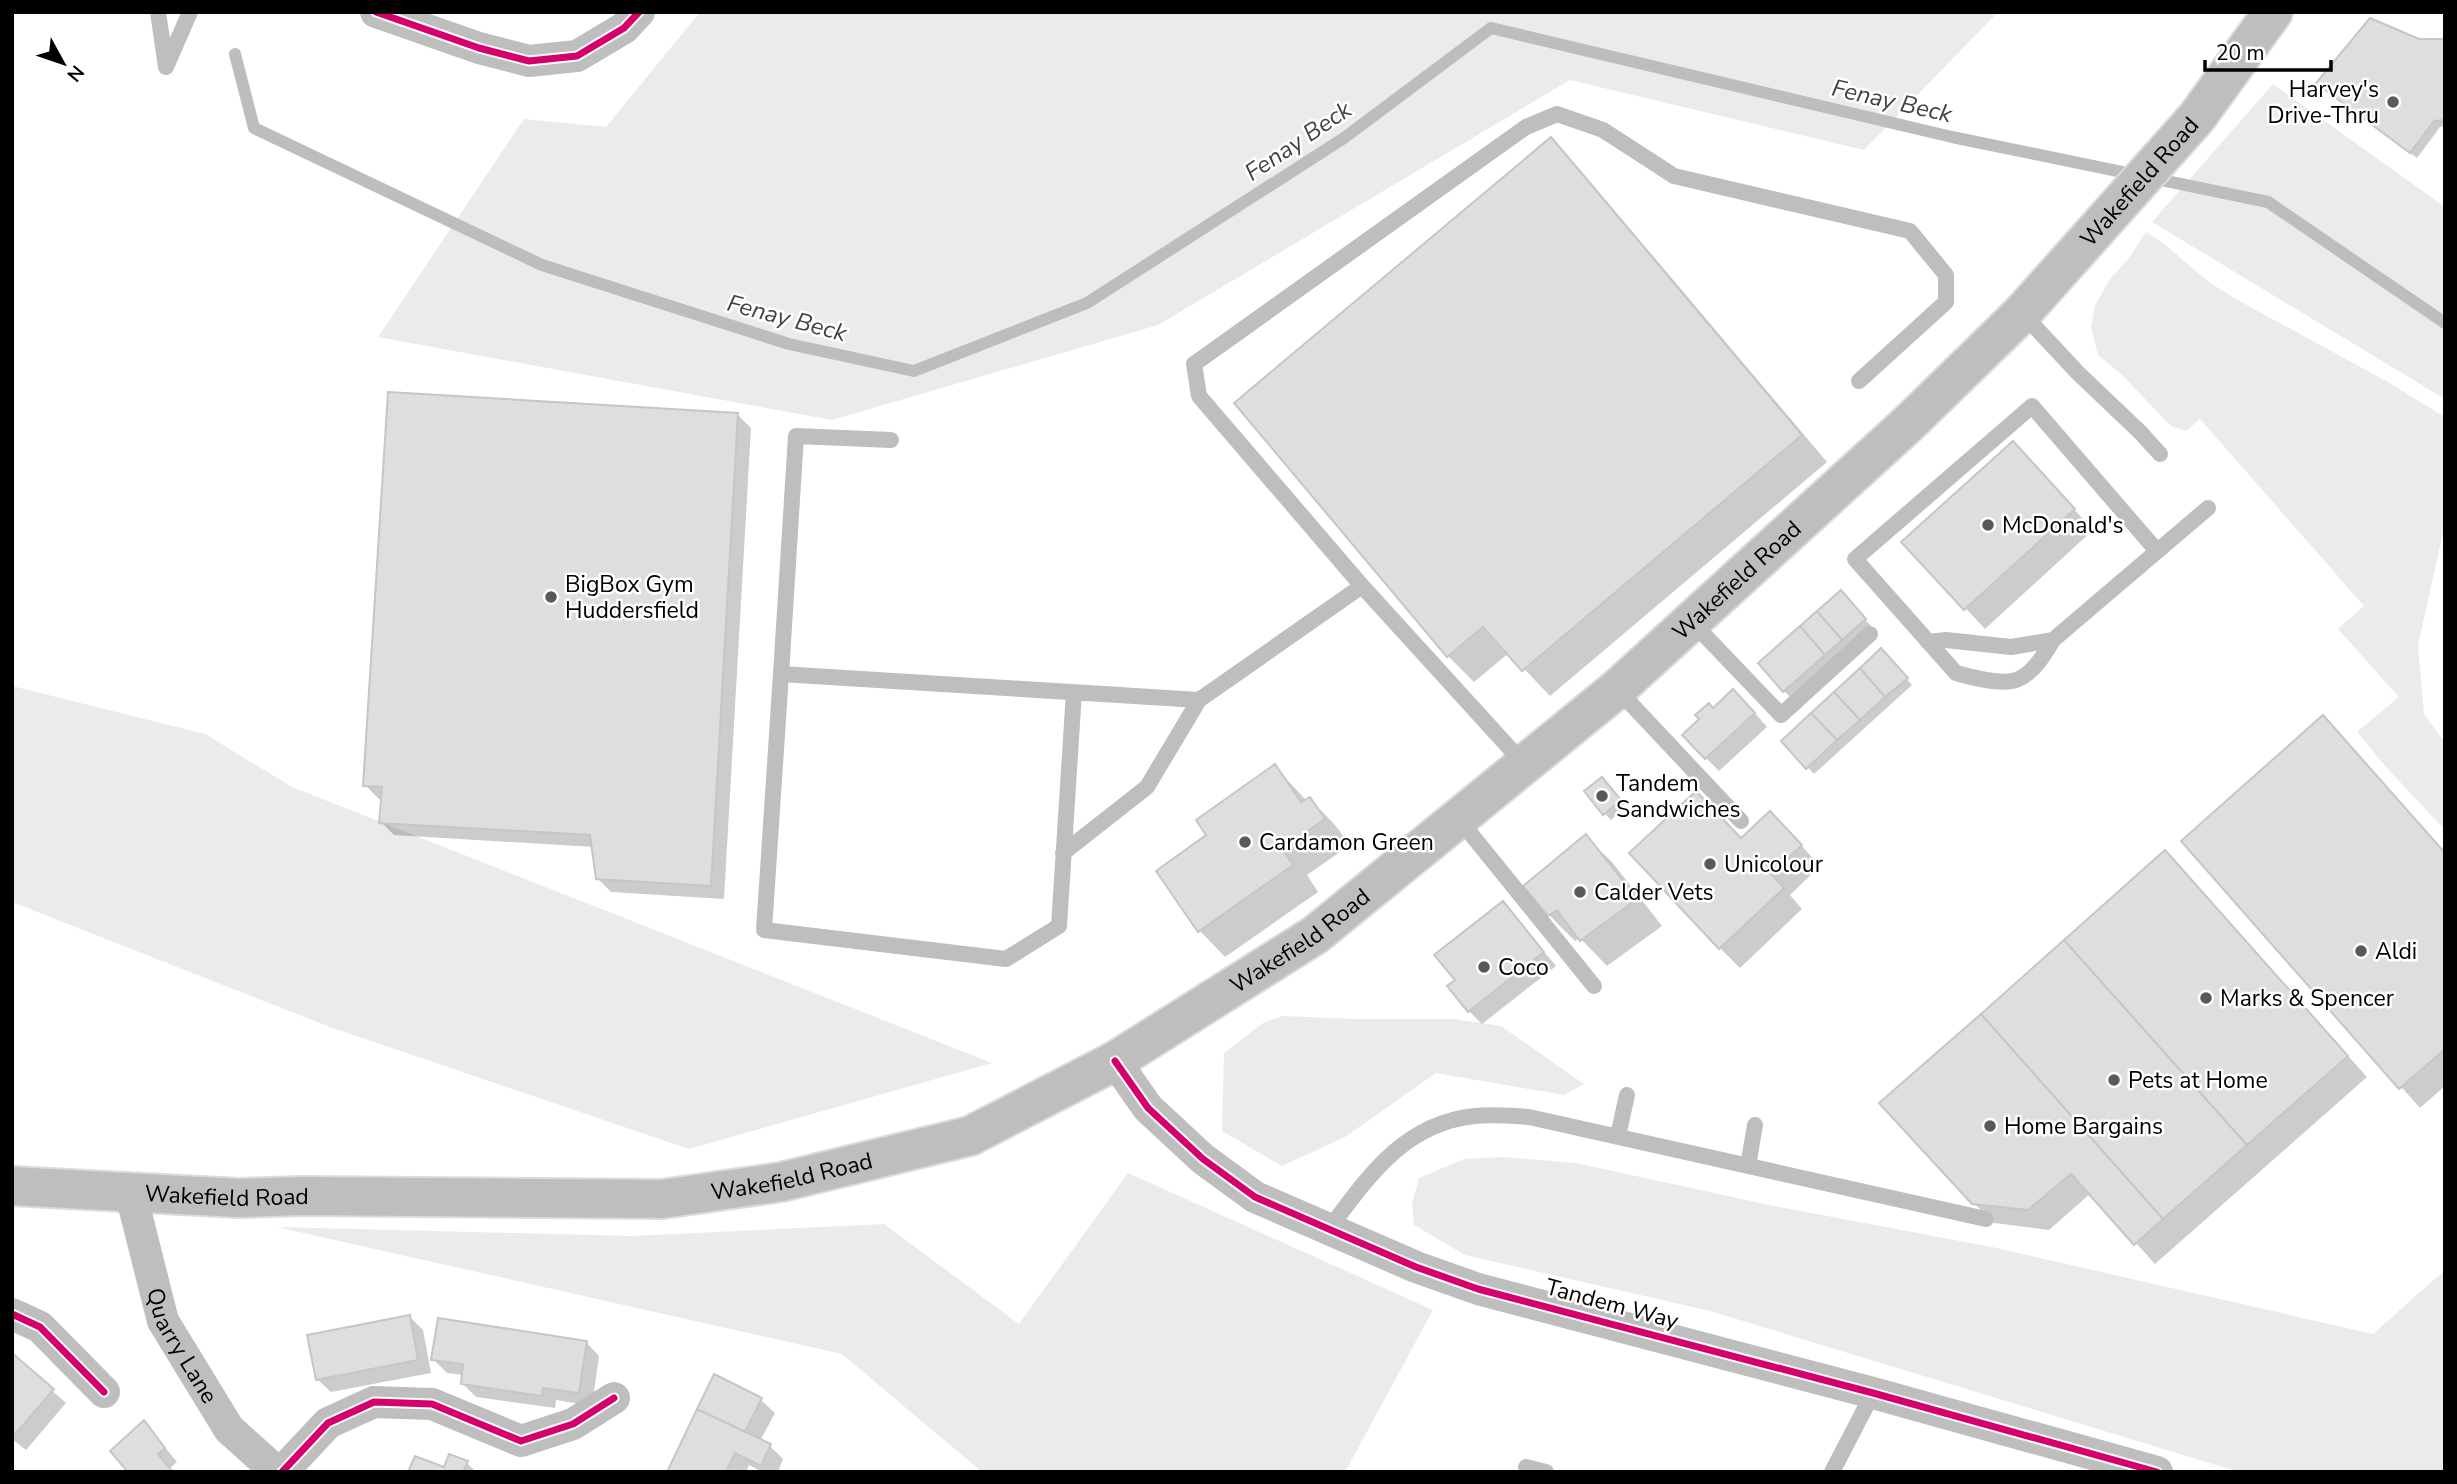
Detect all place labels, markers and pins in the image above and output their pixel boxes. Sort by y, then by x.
place label: Harvey's Drive-Thru [2267,74,2379,131]
marker: Harvey's Drive-Thru [2385,94,2401,110]
place label: McDonald's [2002,510,2124,541]
marker: McDonald's [1980,517,1996,533]
place label: BigBox Gym Huddersfield [565,569,699,626]
marker: BigBox Gym Huddersfield [543,589,559,605]
place label: Tandem Sandwiches [1616,768,1741,825]
marker: Tandem Sandwiches [1594,788,1610,804]
place label: Cardamon Green [1259,827,1434,858]
marker: Cardamon Green [1237,834,1253,850]
place label: Unicolour [1724,849,1824,880]
marker: Unicolour [1702,856,1718,872]
place label: Calder Vets [1594,877,1714,908]
marker: Calder Vets [1572,884,1588,900]
place label: Aldi [2375,936,2417,967]
marker: Aldi [2353,943,2369,959]
place label: Coco [1498,952,1549,983]
marker: Coco [1476,959,1492,975]
place label: Marks & Spencer [2220,983,2395,1014]
marker: Marks & Spencer [2198,990,2214,1006]
place label: Pets at Home [2128,1065,2268,1096]
marker: Pets at Home [2106,1072,2122,1088]
place label: Home Bargains [2004,1111,2163,1142]
marker: Home Bargains [1982,1118,1998,1134]

